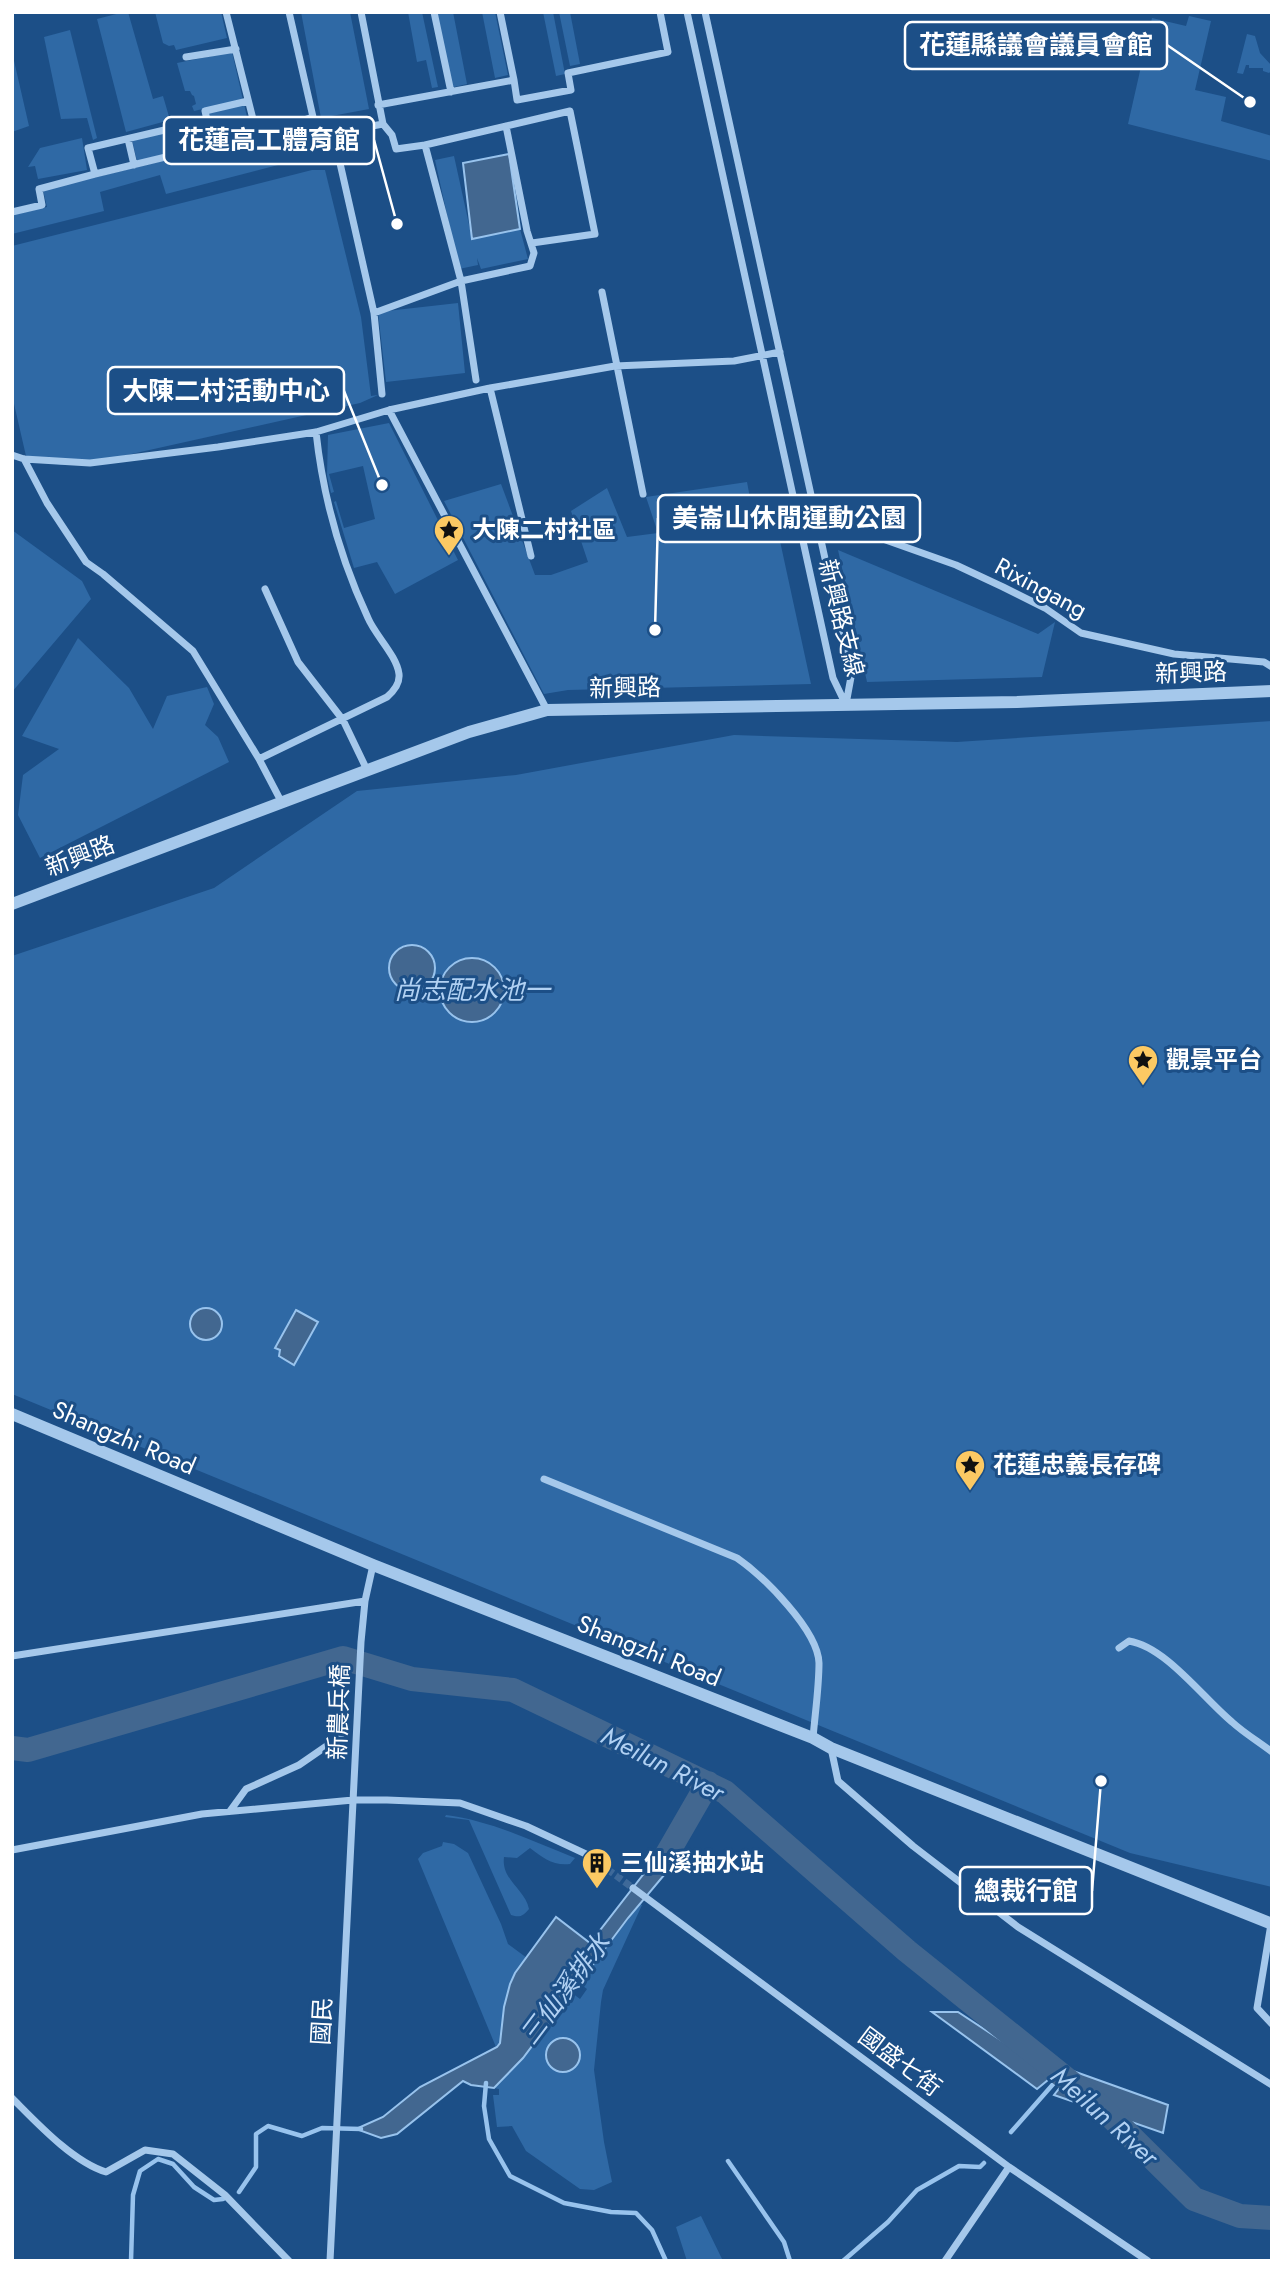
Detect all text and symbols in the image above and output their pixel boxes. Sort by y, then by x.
callout: 花蓮縣議會議員會館 [905,22,1167,69]
text: 花蓮縣議會議員會館 [919,26,1153,64]
callout: 花蓮高工體育館 [164,117,374,164]
text: 花蓮高工體育館 [178,121,360,159]
callout: 大陳二村活動中心 [108,367,344,414]
text: 大陳二村活動中心 [122,372,330,410]
callout: 美崙山休閒運動公園 [658,495,920,542]
text: 美崙山休閒運動公園 [672,499,906,537]
place label: 大陳二村社區 [472,512,616,547]
place icon: 大陳二村社區 [432,513,466,557]
street label: Rixingang [989,549,1094,627]
street label: 新興路支線 [810,555,873,680]
street label: 新興路 [1154,654,1228,691]
street label: 新興路 [589,669,661,706]
street label: 新興路 [40,826,120,885]
water label: 尚志配水池一 [394,971,552,1009]
place label: 觀景平台 [1166,1042,1262,1077]
place icon: 觀景平台 [1126,1043,1160,1087]
street label: Shangzhi Road [47,1392,201,1483]
place label: 花蓮忠義長存碑 [993,1447,1161,1482]
place icon: 花蓮忠義長存碑 [953,1448,987,1492]
street label: Shangzhi Road [572,1606,726,1695]
street label: 新農兵橋 [319,1663,358,1761]
water label: Meilun River [595,1717,732,1812]
place label: 三仙溪抽水站 [620,1845,764,1880]
building icon: 三仙溪抽水站 [580,1846,614,1890]
callout: 總裁行館 [960,1867,1092,1914]
text: 總裁行館 [974,1872,1078,1910]
water label: 三仙溪排水 [511,1925,620,2052]
street label: 國民 [303,1996,340,2046]
street label: 國盛七街 [851,2019,949,2104]
water label: Meilun River [1043,2057,1168,2176]

